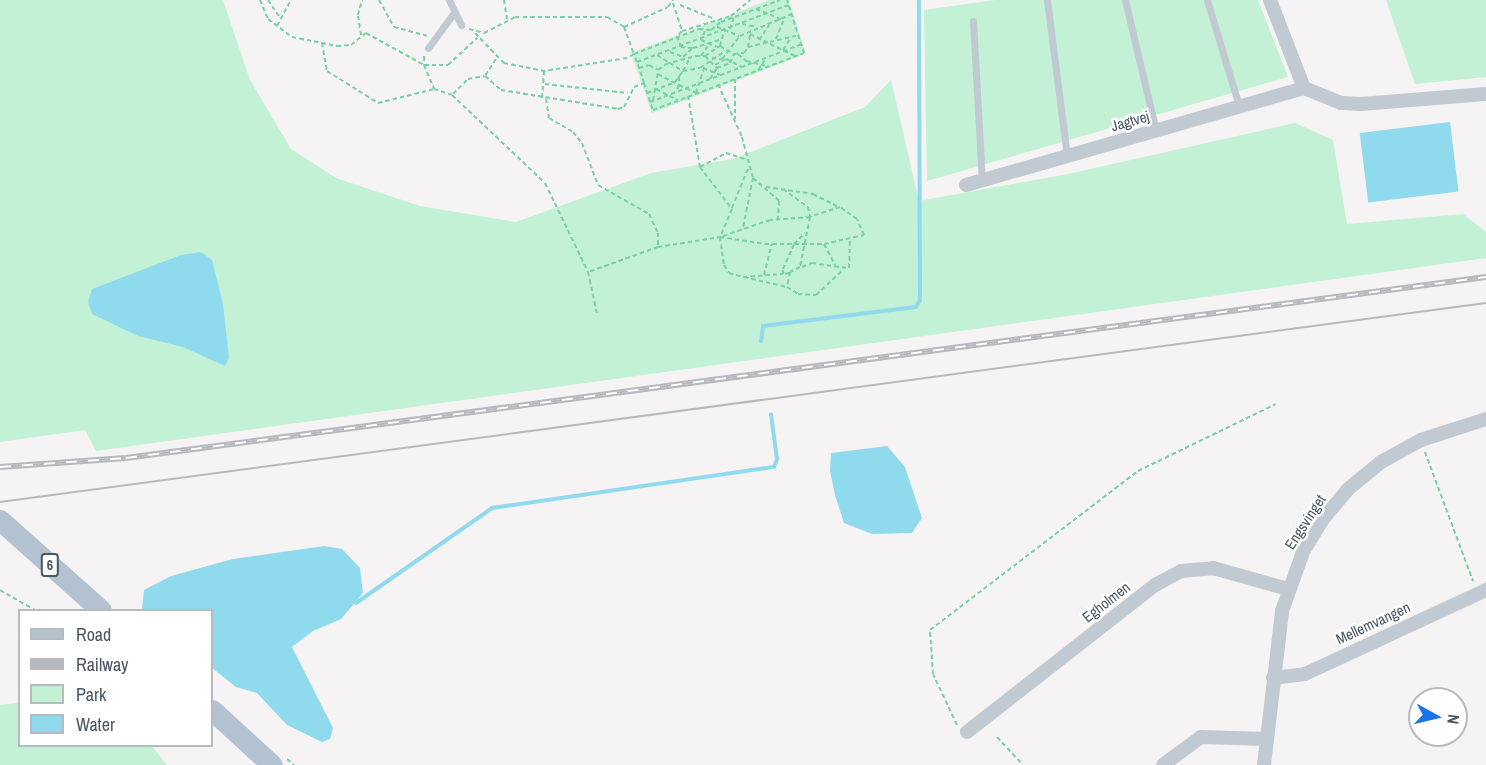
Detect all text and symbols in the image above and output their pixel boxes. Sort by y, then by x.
street label: Jagtvej [1109,107,1151,135]
street label: Engsvinget [1281,491,1329,553]
road number: 6 [40,554,60,576]
street label: Egholmen [1079,578,1133,626]
street label: Mellemvangen [1333,598,1413,648]
legend [18,609,213,747]
text: Road [76,622,111,647]
text: Railway [76,652,129,677]
text: Park [76,682,106,707]
north arrow [1408,687,1468,747]
text: Water [76,712,115,737]
text: N [1442,713,1465,725]

